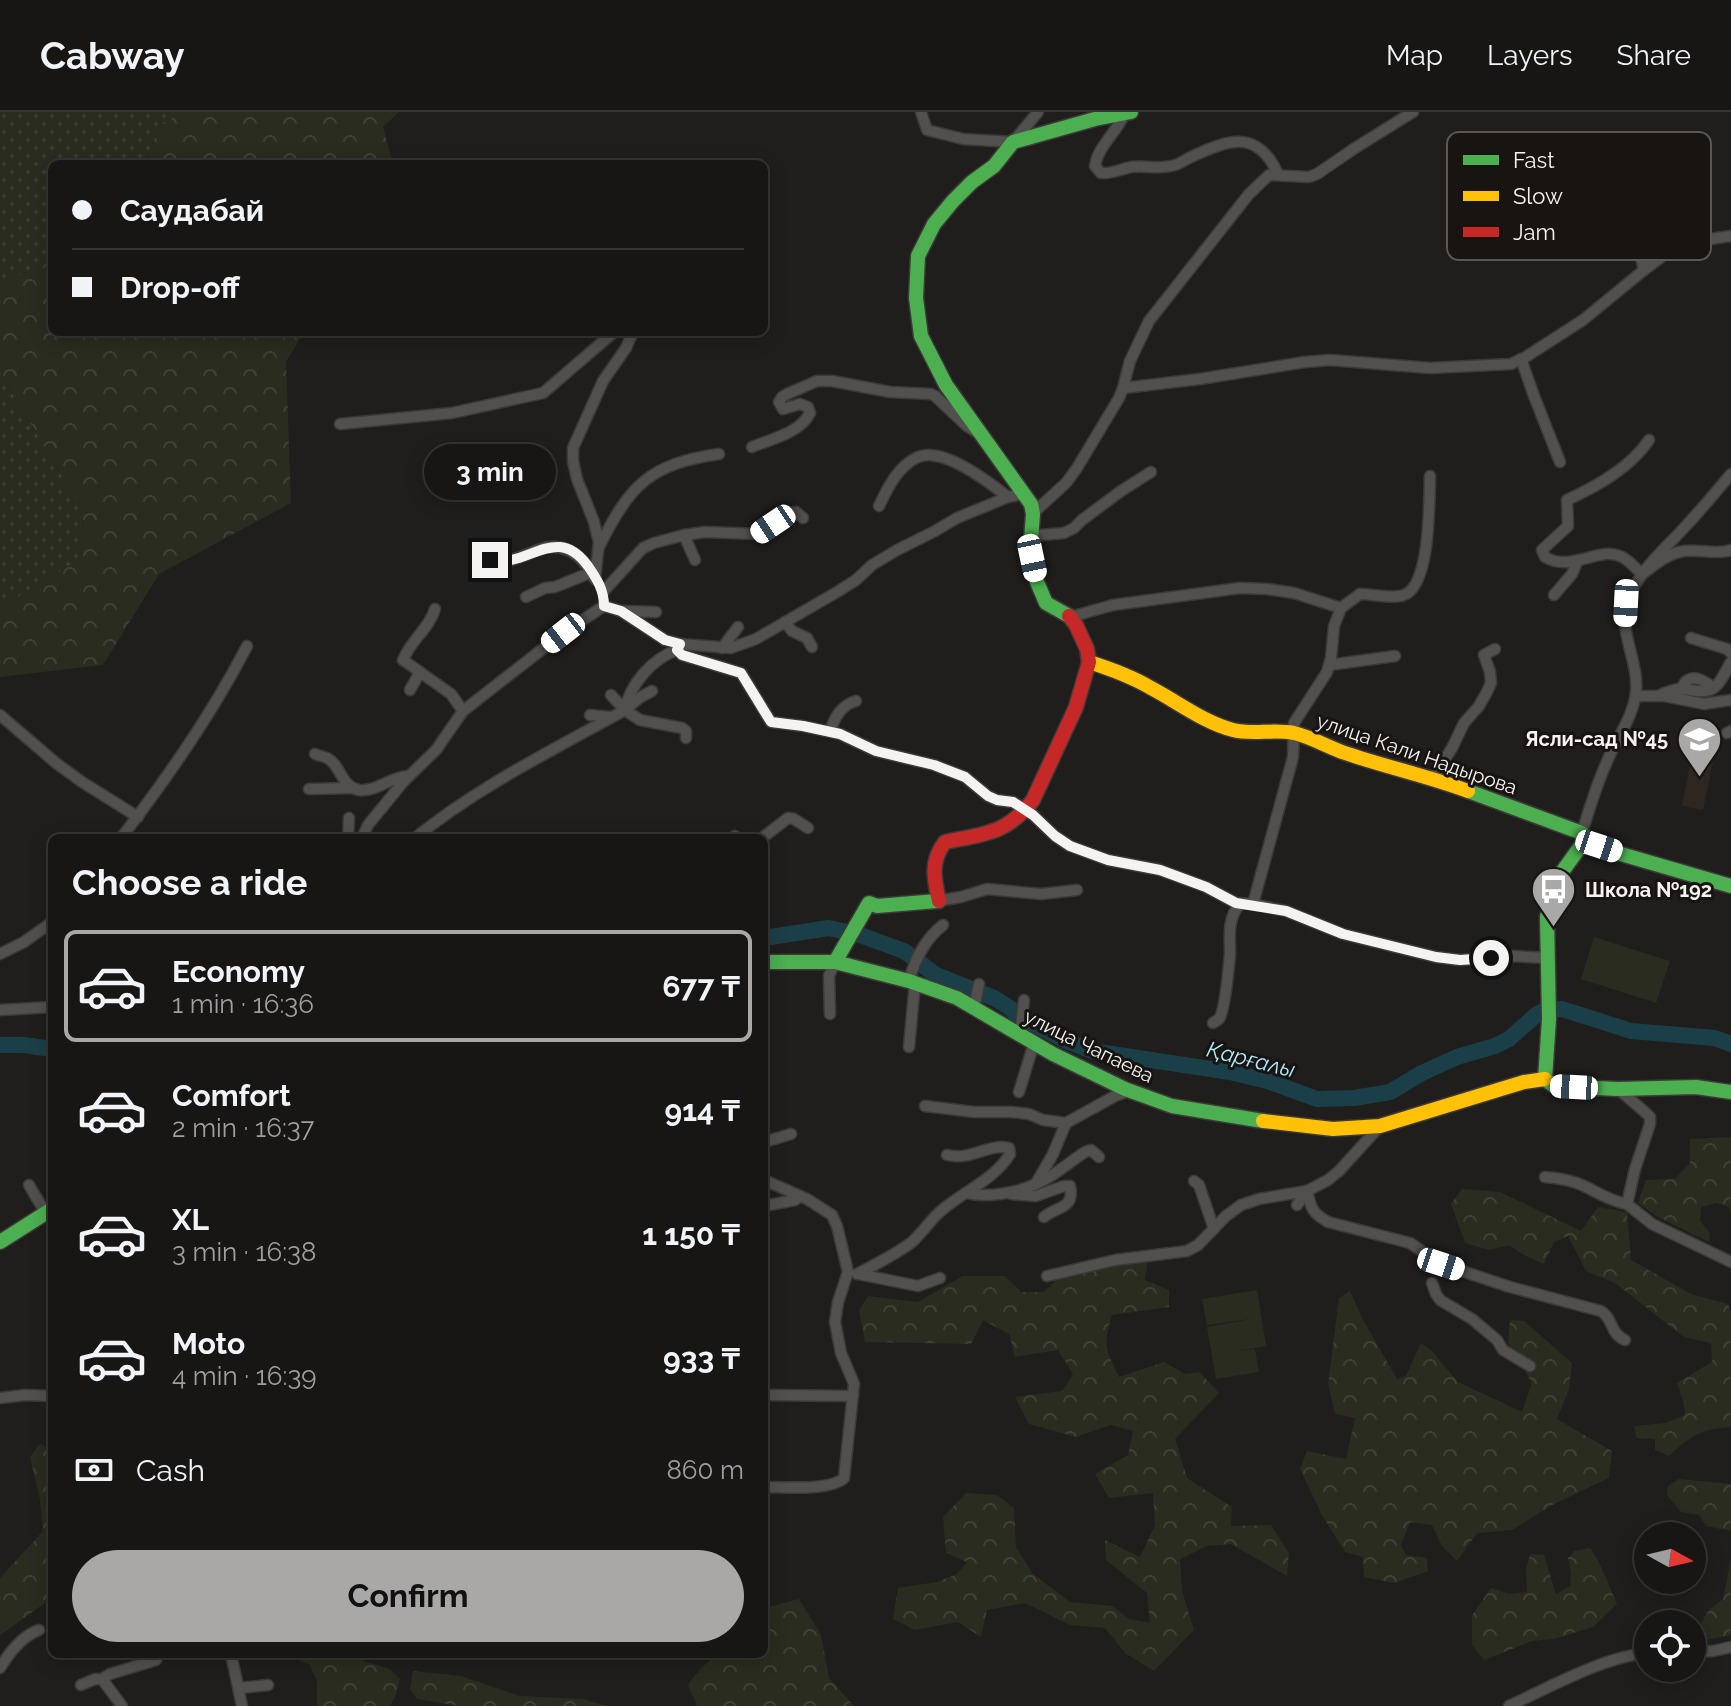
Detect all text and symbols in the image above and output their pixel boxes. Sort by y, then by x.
text: Cabway [40,33,185,78]
text: Map [1386,39,1443,72]
text: Layers [1487,39,1573,72]
text: Share [1617,39,1691,72]
legend [1447,132,1711,260]
text: Fast [1513,147,1555,173]
text: Slow [1513,183,1563,209]
text: Саудабай [120,193,264,228]
text: Jam [1513,219,1556,245]
text: Drop-off [120,270,240,305]
callout: 3 min [424,444,556,500]
text: 3 min [456,457,524,487]
car [746,501,800,547]
car [1015,532,1049,584]
route end [472,542,508,578]
car [1613,578,1639,628]
car [537,609,589,657]
street label: улица Кали Надырова [1314,708,1520,800]
school or university icon: Ясли-сад №45 [1675,715,1723,778]
place label: Ясли-сад №45 [1525,727,1668,751]
car [1572,827,1626,865]
text: Choose a ride [72,861,307,903]
bus stop icon: Школа №192 [1530,866,1578,929]
place label: Школа №192 [1585,878,1712,902]
route start [1473,940,1509,976]
icon: car [76,950,148,1022]
text: Economy [172,954,305,989]
text: 677 ₸ [662,969,740,1004]
text: 1 min · 16:36 [172,989,314,1019]
street label: улица Чапаева [1020,1004,1158,1088]
water label: Қарғалы [1204,1035,1298,1083]
icon: car [76,1074,148,1146]
car [1549,1074,1599,1100]
text: Comfort [172,1078,291,1113]
text: 914 ₸ [665,1093,740,1128]
text: 2 min · 16:37 [172,1113,314,1143]
icon: car [76,1198,148,1270]
text: XL [172,1202,209,1237]
text: 1 150 ₸ [642,1217,740,1252]
text: 3 min · 16:38 [172,1237,316,1267]
car [1414,1245,1468,1283]
icon: car [76,1322,148,1394]
text: Moto [172,1326,245,1361]
text: 933 ₸ [663,1341,740,1376]
text: 4 min · 16:39 [172,1361,317,1391]
icon: cash [72,1448,116,1492]
text: Cash [136,1453,205,1488]
text: 860 m [666,1455,744,1485]
north arrow [1634,1522,1706,1594]
map controls [1634,1522,1706,1682]
button: Confirm [72,1550,744,1642]
button: locate [1634,1610,1706,1682]

